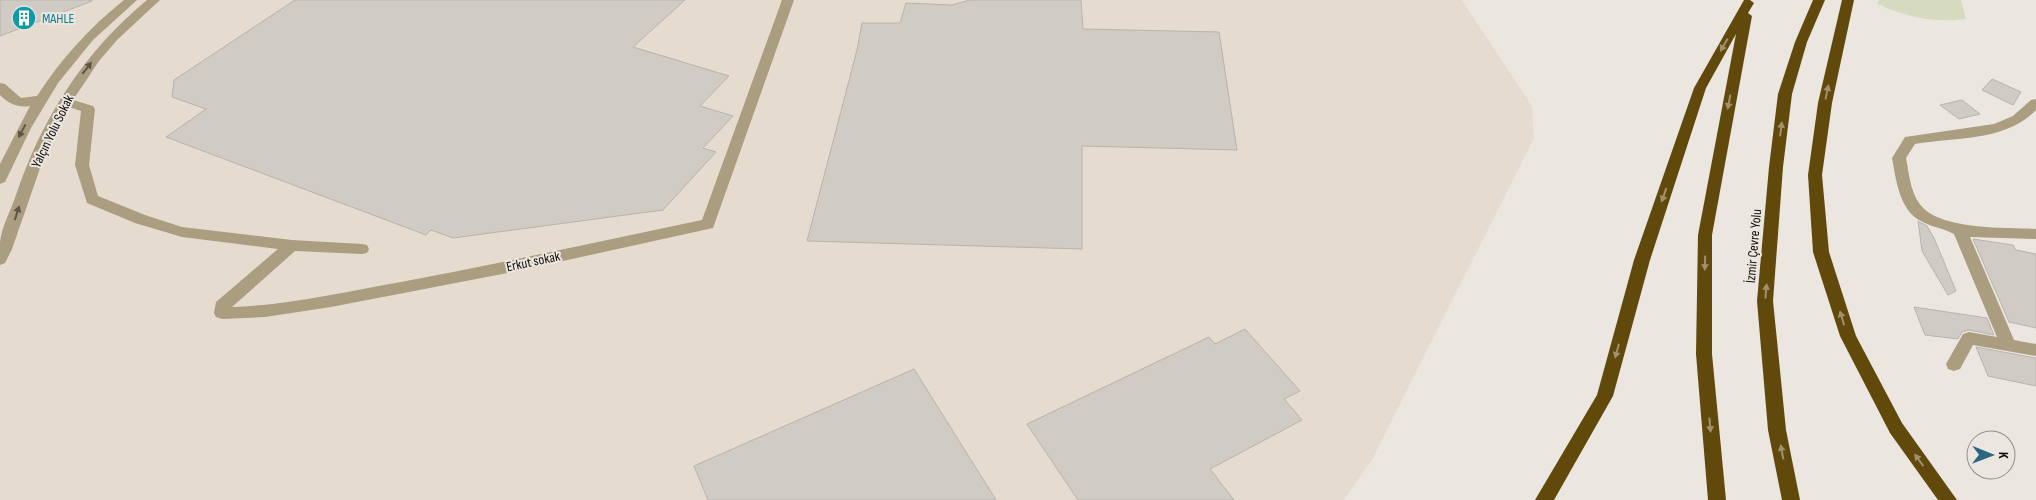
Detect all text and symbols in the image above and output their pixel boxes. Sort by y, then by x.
building icon: MAHLE [11,5,37,31]
place label: MAHLE [42,10,75,27]
one-way arrow [1720,39,1729,52]
one-way arrow [82,62,93,75]
one-way arrow [1823,84,1831,100]
street label: Yalçın Yolu Sokak [27,91,78,170]
one-way arrow [1724,95,1732,111]
one-way arrow [1777,121,1785,137]
one-way arrow [18,123,26,138]
one-way arrow [1659,188,1667,203]
one-way arrow [14,206,22,221]
street label: İzmir Çevre Yolu [1742,208,1765,284]
street label: Erkut sokak [505,247,562,275]
one-way arrow [1701,255,1709,271]
one-way arrow [1762,282,1770,298]
one-way arrow [1838,310,1846,325]
one-way arrow [1612,344,1620,359]
one-way arrow [1706,417,1714,433]
north arrow [1966,430,2016,480]
one-way arrow [1778,445,1786,460]
text: K [1995,452,2012,459]
one-way arrow [1914,454,1924,467]

